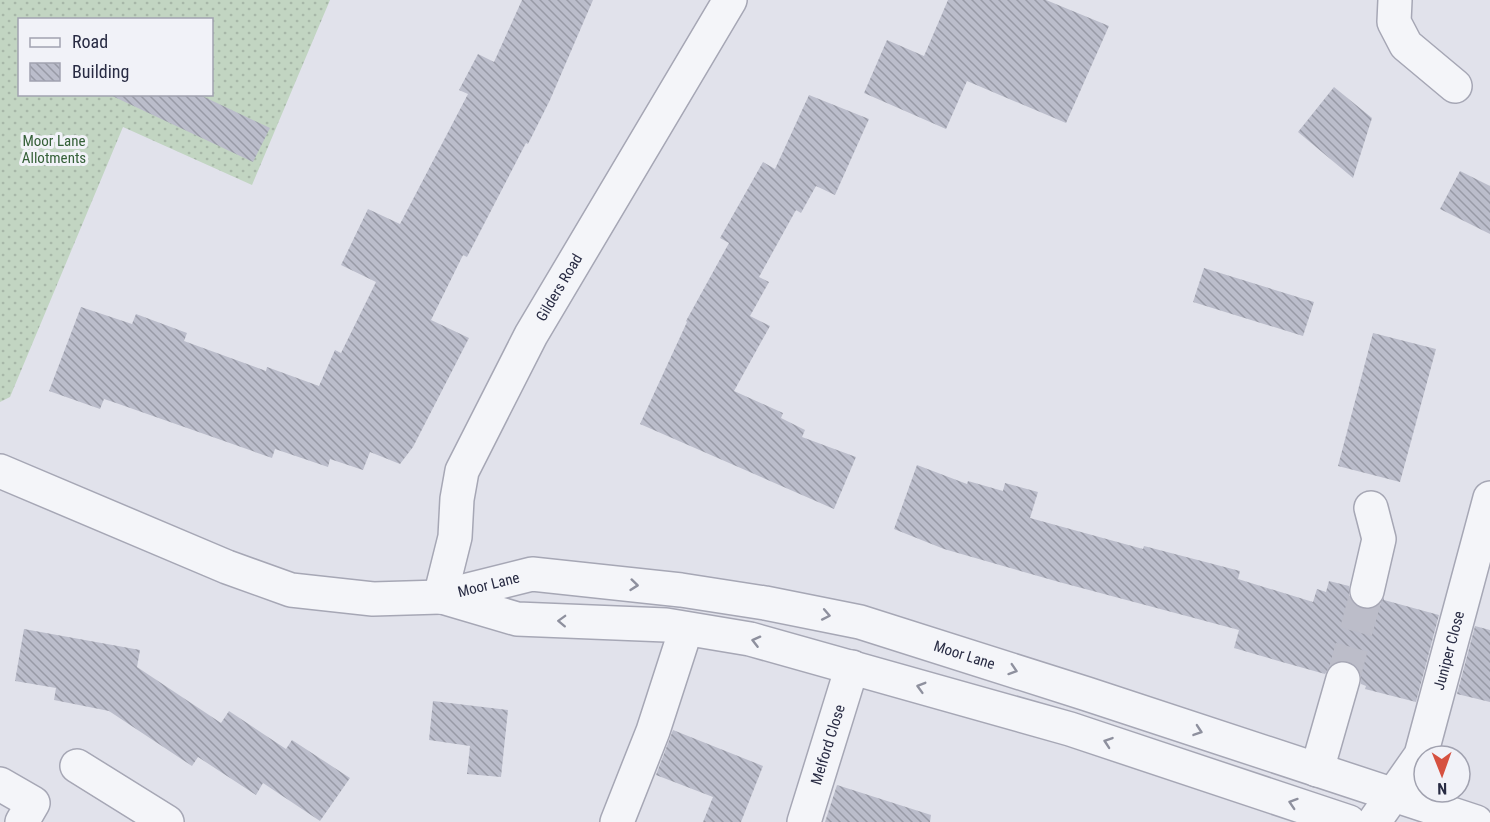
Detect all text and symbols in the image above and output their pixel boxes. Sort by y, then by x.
legend [18,18,213,96]
text: Road [72,31,108,52]
text: Building [72,61,129,82]
park label: Moor Lane Allotments [22,132,86,167]
street label: Gilders Road [532,251,586,325]
street label: Moor Lane [456,568,521,601]
one-way arrow [629,579,638,591]
one-way arrow [821,608,831,621]
street label: Juniper Close [1430,609,1468,692]
one-way arrow [557,615,566,628]
one-way arrow [751,635,761,648]
street label: Moor Lane [932,637,997,673]
one-way arrow [1007,663,1018,675]
one-way arrow [916,682,927,694]
street label: Melford Close [807,702,849,787]
one-way arrow [1192,724,1203,736]
one-way arrow [1103,736,1114,749]
north arrow [1412,744,1472,804]
text: N [1437,779,1447,798]
one-way arrow [1288,798,1299,811]

